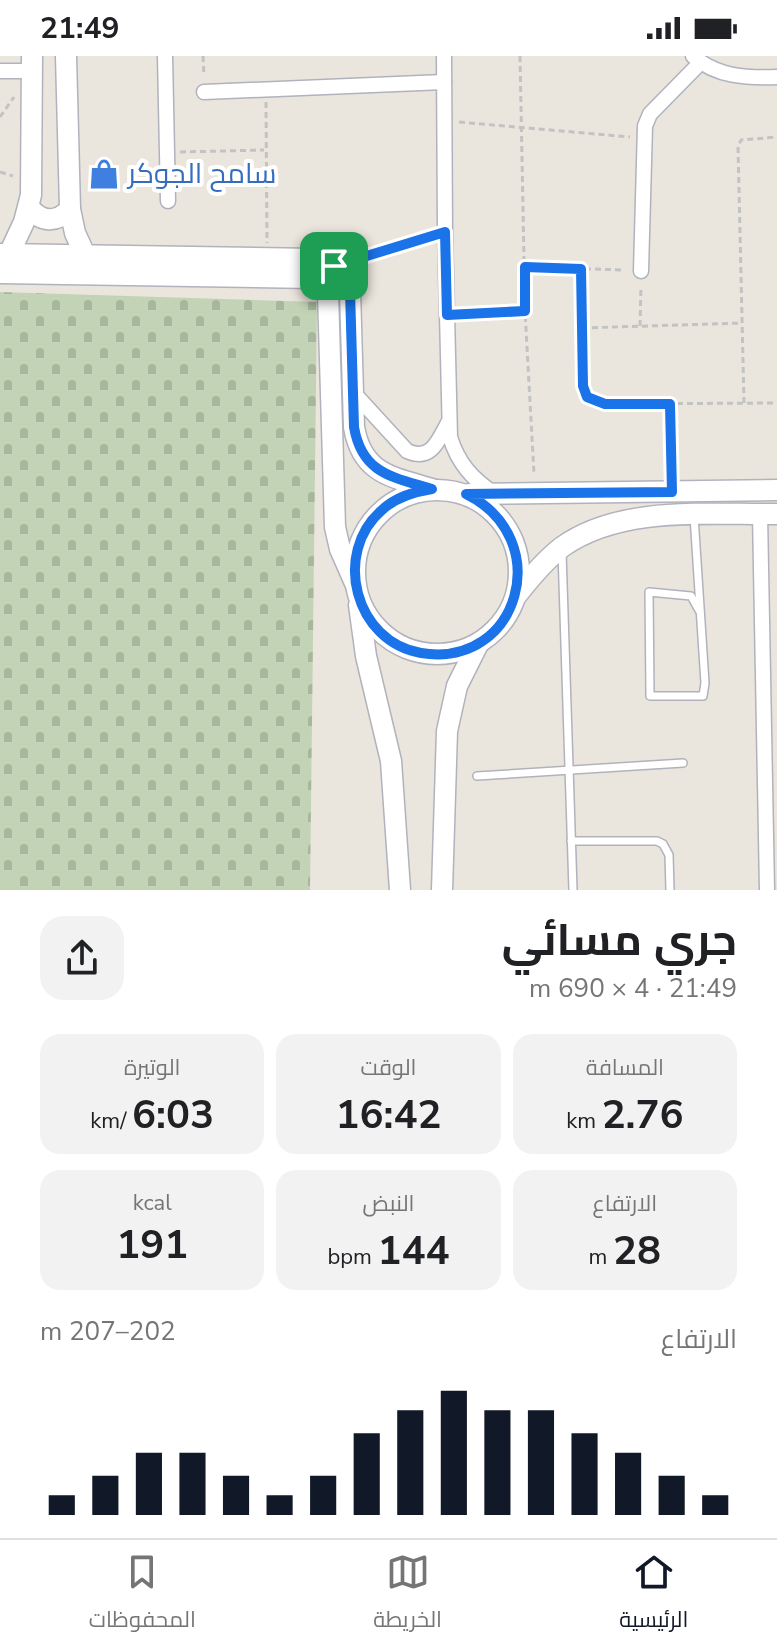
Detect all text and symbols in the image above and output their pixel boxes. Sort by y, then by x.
text: 21:49 [40,8,119,49]
place label: سامح الجوكر [126,155,276,193]
shop icon: سامح الجوكر [87,157,121,191]
pin [300,232,368,300]
icon: arrive [312,244,356,288]
text: جري مسائي [502,911,737,971]
button: share [40,916,124,1000]
text: 21:49 · 4 × 690 m [529,971,737,1006]
text: الوتيرة [124,1053,180,1083]
text: الوقت [361,1053,417,1083]
text: المسافة [586,1053,664,1083]
text: 6:03 [132,1088,214,1142]
text: 16:42 [336,1088,441,1142]
text: 2.76 [602,1088,684,1142]
text: /km [90,1106,132,1136]
text: km [566,1106,602,1136]
text: kcal [133,1188,172,1218]
text: النبض [363,1189,414,1219]
text: الارتفاع [593,1189,657,1219]
text: 191 [116,1218,188,1272]
text: 144 [378,1224,450,1278]
text: 28 [613,1224,661,1278]
text: bpm [327,1242,378,1272]
text: m [589,1242,613,1272]
text: 202–207 m [40,1314,176,1349]
text: الارتفاع [661,1322,737,1357]
tab: المحفوظات [89,1550,196,1640]
tab: الخريطة [373,1550,442,1640]
tab: الرئيسية [619,1550,688,1640]

